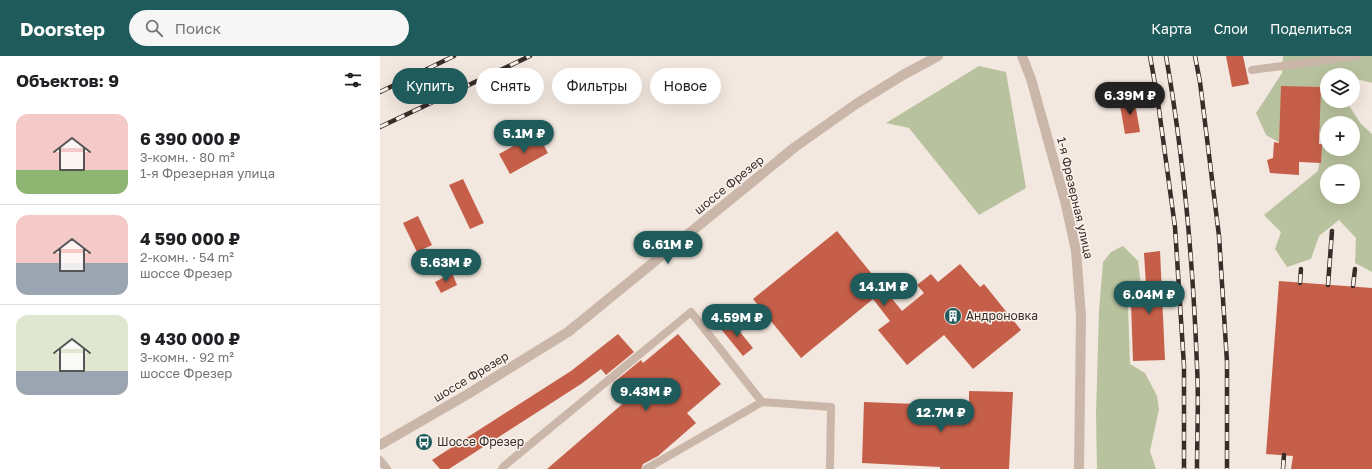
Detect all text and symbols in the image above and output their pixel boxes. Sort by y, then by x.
search box [129,10,409,46]
text: Doorstep [20,17,105,40]
icon: search [143,17,165,39]
text: Поиск [175,19,221,37]
text: Карта [1151,20,1192,37]
text: Слои [1214,20,1248,37]
text: Поделиться [1270,20,1352,37]
chip: Купить [392,68,468,104]
chip: Снять [476,68,544,104]
chip: Фильтры [552,68,642,104]
chip: Новое [650,68,721,104]
map controls [1320,68,1360,204]
button: layers [1320,68,1360,108]
icon: filters [342,69,364,91]
text: Объектов: 9 [16,70,119,91]
pin: 6.39M ₽ [1093,82,1167,116]
text: 6.39M ₽ [1104,87,1156,103]
button: + [1320,116,1360,156]
pin: 5.1M ₽ [491,120,557,154]
text: 5.1M ₽ [503,125,545,141]
text: 6 390 000 ₽ [140,128,240,149]
icon: home [48,130,96,178]
street label: 1-я Фрезерная улица [1054,135,1097,260]
text: 3-комн. · 80 m² [140,149,235,165]
street label: шоссе Фрезер [691,152,767,217]
button: − [1320,164,1360,204]
text: 1-я Фрезерная улица [140,165,275,181]
text: 4 590 000 ₽ [140,228,240,249]
icon: home [48,231,96,279]
pin: 6.61M ₽ [631,231,705,265]
text: 6.61M ₽ [643,236,693,252]
text: 2-комн. · 54 m² [140,249,234,265]
pin: 5.63M ₽ [409,249,483,283]
text: 5.63M ₽ [420,254,472,270]
text: шоссе Фрезер [140,265,232,281]
pin: 14.1M ₽ [847,273,921,307]
text: 14.1M ₽ [859,278,909,294]
pin: 6.04M ₽ [1112,281,1186,315]
text: 6.04M ₽ [1123,286,1175,302]
pin: 4.59M ₽ [700,304,774,338]
building icon: Андроновка [943,306,963,326]
place label: Андроновка [966,308,1038,323]
text: 4.59M ₽ [711,309,763,325]
text: 9 430 000 ₽ [140,328,240,349]
icon: home [48,331,96,379]
street label: шоссе Фрезер [430,348,511,405]
text: 3-комн. · 92 m² [140,349,234,365]
text: шоссе Фрезер [140,365,232,381]
pin: 9.43M ₽ [609,378,683,412]
text: 9.43M ₽ [620,383,672,399]
pin: 12.7M ₽ [904,399,978,433]
text: 12.7M ₽ [916,404,966,420]
bus stop icon: Шоссе Фрезер [414,432,434,452]
place label: Шоссе Фрезер [437,434,524,449]

